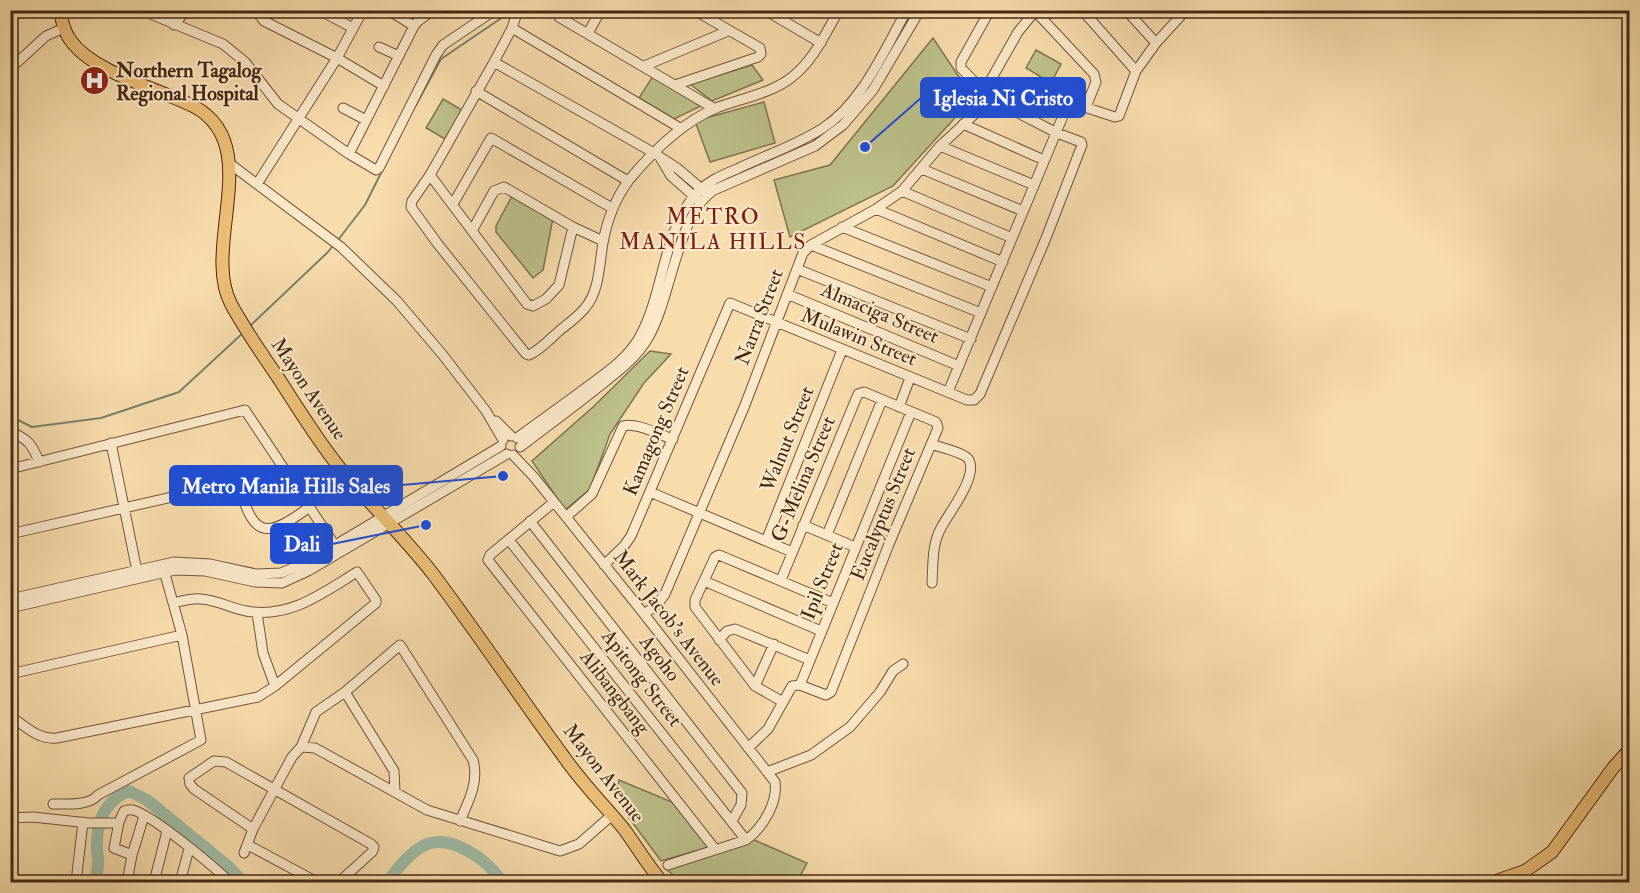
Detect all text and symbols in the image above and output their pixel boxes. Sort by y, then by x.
place label: Northern Tagalog Regional Hospital [115,58,262,107]
hospital icon: Northern Tagalog Regional Hospital [79,65,111,97]
callout: Iglesia Ni Cristo [921,78,1085,117]
text: Iglesia Ni Cristo [933,85,1073,112]
district label: METRO MANILA HILLS [619,203,807,256]
street label: Narra Street [729,265,789,369]
street label: Almaciga Street [816,277,943,349]
street label: Mulawin Street [797,302,921,372]
street label: Mayon Avenue [266,333,352,445]
street label: Kamagong Street [618,362,695,499]
street label: Walnut Street [754,382,820,496]
street label: G-Melina Street [765,412,841,546]
street label: Eucalyptus Street [845,443,922,584]
callout: Metro Manila Hills Sales [170,466,402,505]
text: Metro Manila Hills Sales [181,473,390,500]
callout: Dali [271,524,332,563]
text: Dali [284,531,321,558]
street label: Ipil Street [795,538,850,624]
street label: Mark Jacob's Avenue [608,545,730,691]
street label: Apitong Street [595,624,688,733]
street label: Agoho [633,629,686,686]
street label: Alibangbang [574,644,656,740]
street label: Mayon Avenue [558,719,650,827]

